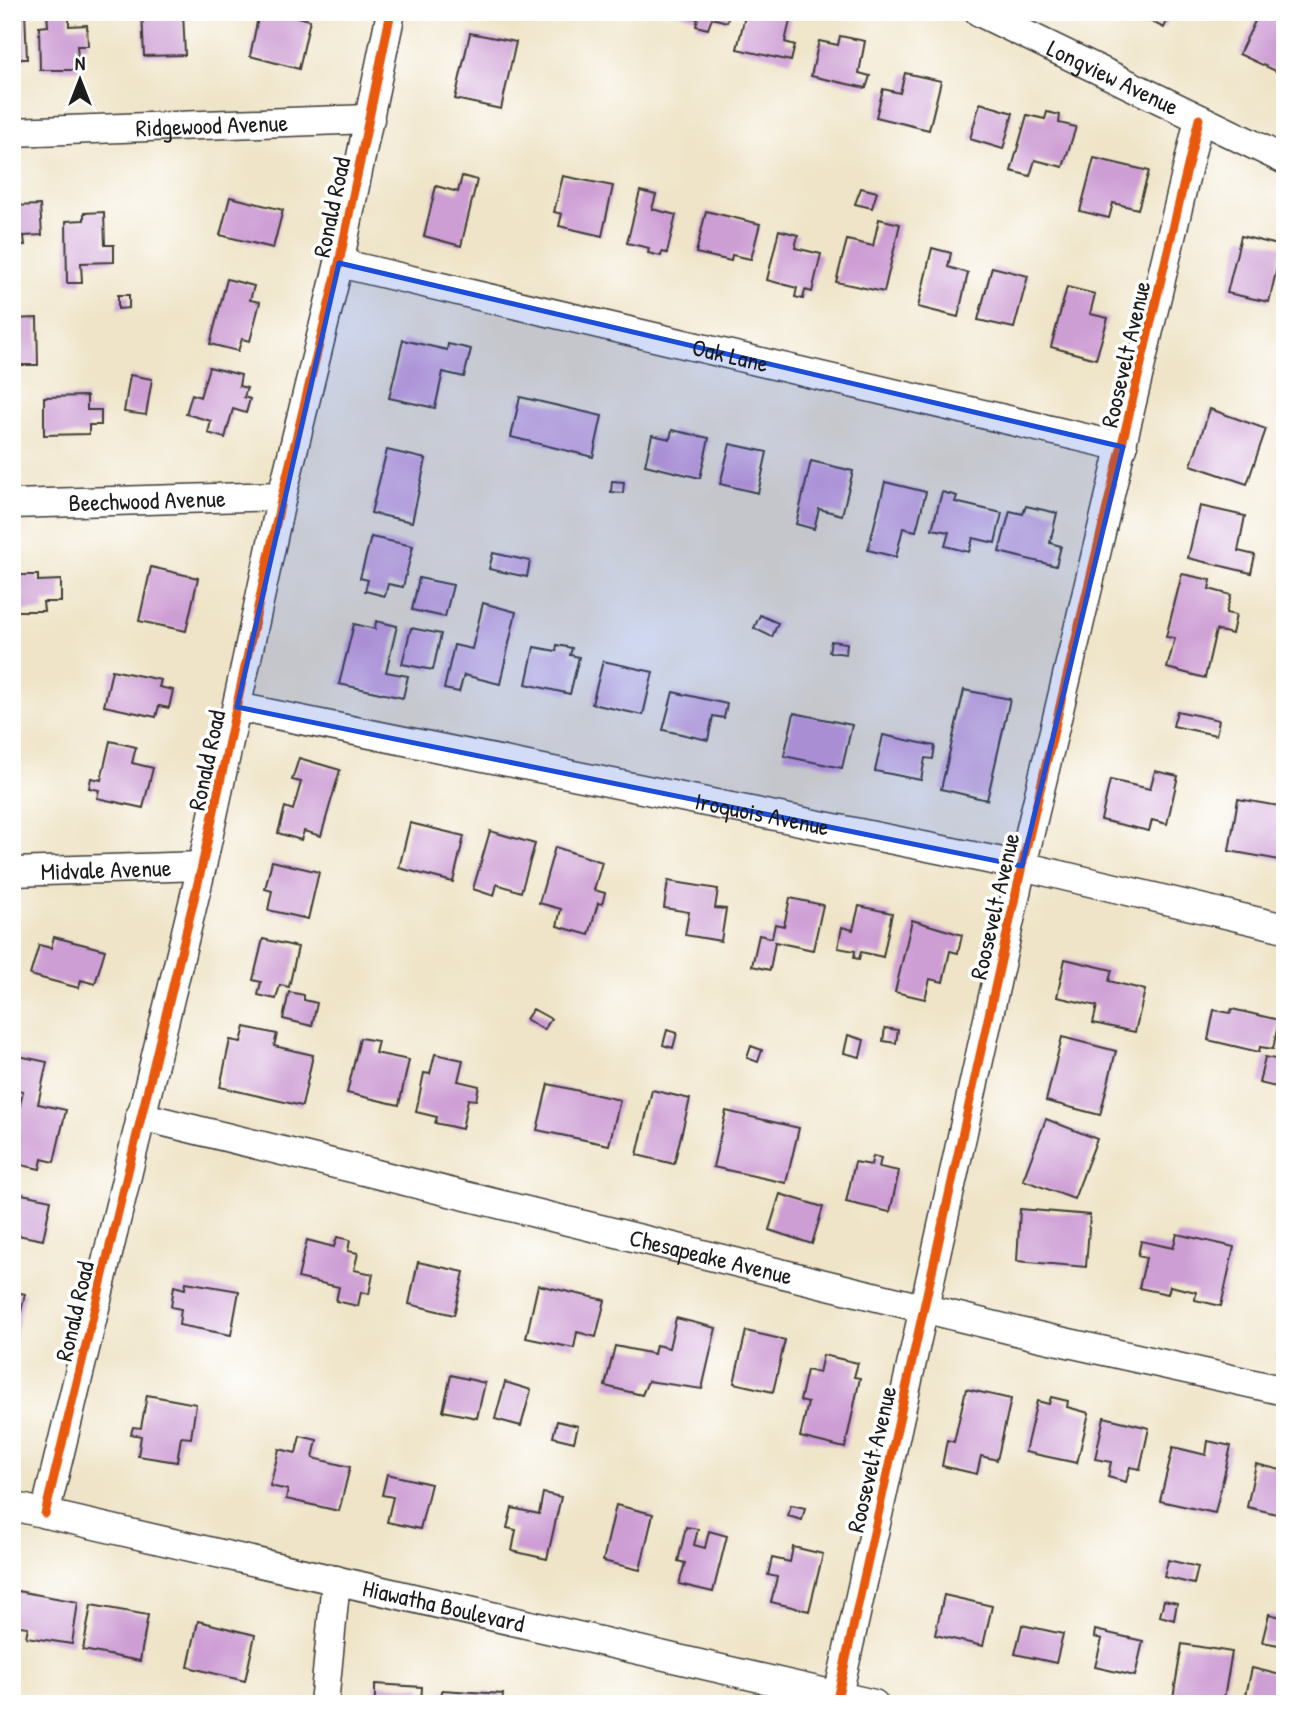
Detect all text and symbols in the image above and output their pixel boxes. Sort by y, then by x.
street label: Longview Avenue [1042,31,1185,122]
north arrow [46,46,116,116]
text: N [75,50,85,76]
street label: Ridgewood Avenue [135,106,289,143]
street label: Ronald Road [305,154,357,260]
street label: Roosevelt Avenue [1093,277,1157,430]
street label: Oak Lane [689,330,772,379]
street label: Beechwood Avenue [68,482,226,518]
street label: Ronald Road [180,707,232,813]
street label: Iroquois Avenue [692,784,833,843]
street label: Roosevelt Avenue [962,829,1026,982]
street label: Midvale Avenue [40,851,172,887]
street label: Chesapeake Avenue [626,1221,796,1292]
street label: Ronald Road [47,1258,101,1364]
street label: Roosevelt Avenue [839,1382,903,1535]
street label: Hiawatha Boulevard [360,1571,528,1639]

